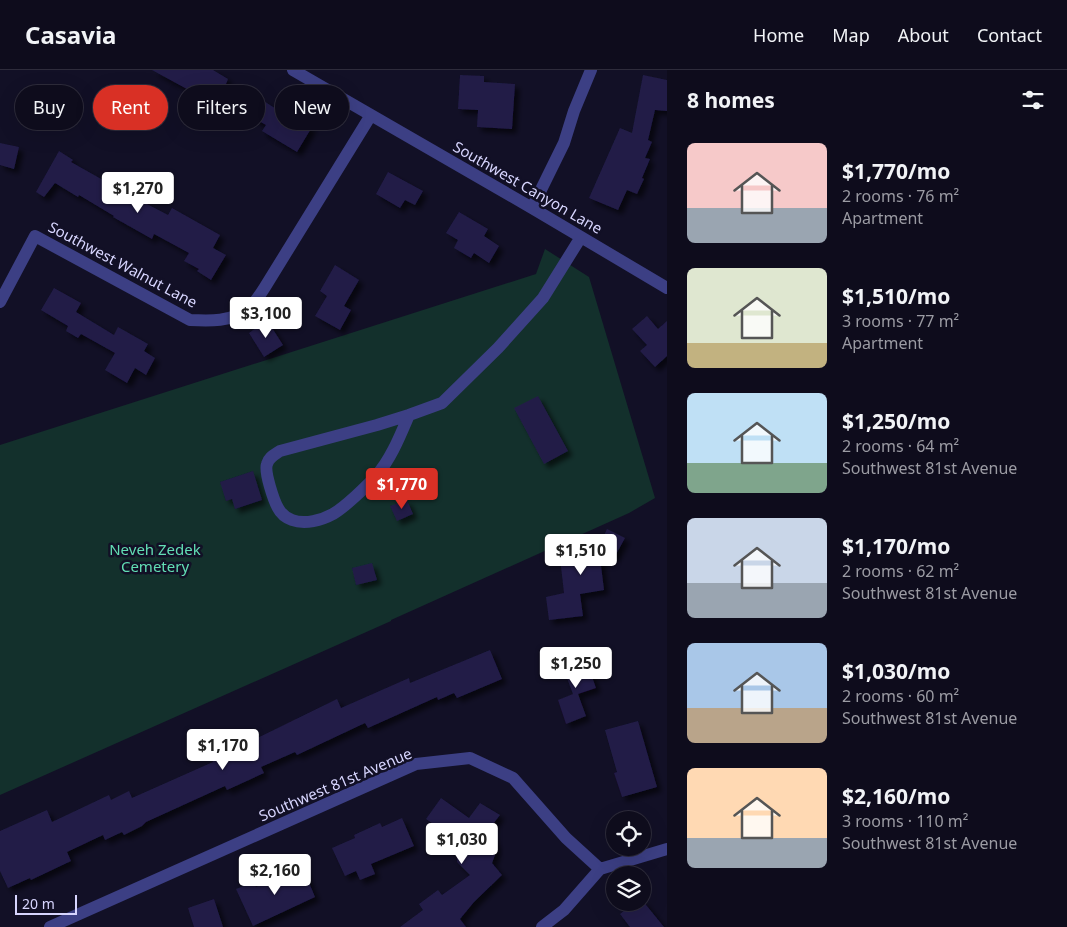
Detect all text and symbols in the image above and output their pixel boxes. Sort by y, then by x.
text: Casavia [25,18,116,51]
text: Home [753,23,804,47]
text: Map [832,23,870,47]
text: About [898,23,949,47]
text: Contact [977,23,1042,47]
chip: Buy [15,85,83,130]
chip: Rent [93,85,168,130]
chip: Filters [178,85,265,130]
chip: New [275,85,349,130]
text: 8 homes [687,86,775,114]
icon: filters [1019,86,1047,114]
street label: Southwest Canyon Lane [450,136,606,238]
text: $1,770/mo [842,157,950,185]
icon: home [727,163,787,223]
pin: $1,270 [97,172,179,214]
text: $1,270 [113,177,163,199]
text: 2 rooms · 76 m² [842,185,959,207]
text: Apartment [842,207,923,229]
street label: Southwest Walnut Lane [45,216,201,312]
text: $1,510/mo [842,282,950,310]
icon: home [727,288,787,348]
pin: $3,100 [225,296,307,339]
text: $3,100 [241,302,291,324]
text: 3 rooms · 77 m² [842,310,959,332]
text: Apartment [842,332,923,354]
text: $1,250/mo [842,407,950,435]
icon: home [727,413,787,473]
text: 2 rooms · 64 m² [842,435,959,457]
text: Southwest 81st Avenue [842,457,1017,479]
pin: $1,770 [361,468,443,510]
text: $1,770 [377,473,427,495]
text: $1,170/mo [842,532,950,560]
pin: $1,510 [540,534,622,576]
icon: home [727,538,787,598]
park label: Neveh Zedek Cemetery [109,539,201,576]
text: $1,510 [556,539,606,561]
text: 2 rooms · 62 m² [842,560,959,582]
text: Southwest 81st Avenue [842,582,1017,604]
pin: $1,250 [535,646,617,689]
text: $1,250 [551,652,601,674]
text: $1,030/mo [842,657,950,685]
icon: home [727,663,787,723]
text: 2 rooms · 60 m² [842,685,959,707]
text: Southwest 81st Avenue [842,707,1017,729]
pin: $1,170 [182,728,264,771]
text: $1,170 [198,734,248,756]
street label: Southwest 81st Avenue [255,743,415,825]
text: $2,160/mo [842,782,950,810]
icon: home [727,788,787,848]
text: 3 rooms · 110 m² [842,810,968,832]
map controls [606,811,651,911]
button: locate [606,811,651,856]
pin: $1,030 [421,822,503,865]
text: $1,030 [437,828,487,850]
text: Southwest 81st Avenue [842,832,1017,854]
pin: $2,160 [234,854,316,896]
text: $2,160 [250,859,300,881]
button: layers [606,866,651,911]
scale bar [15,892,78,915]
text: 20 m [22,894,55,913]

